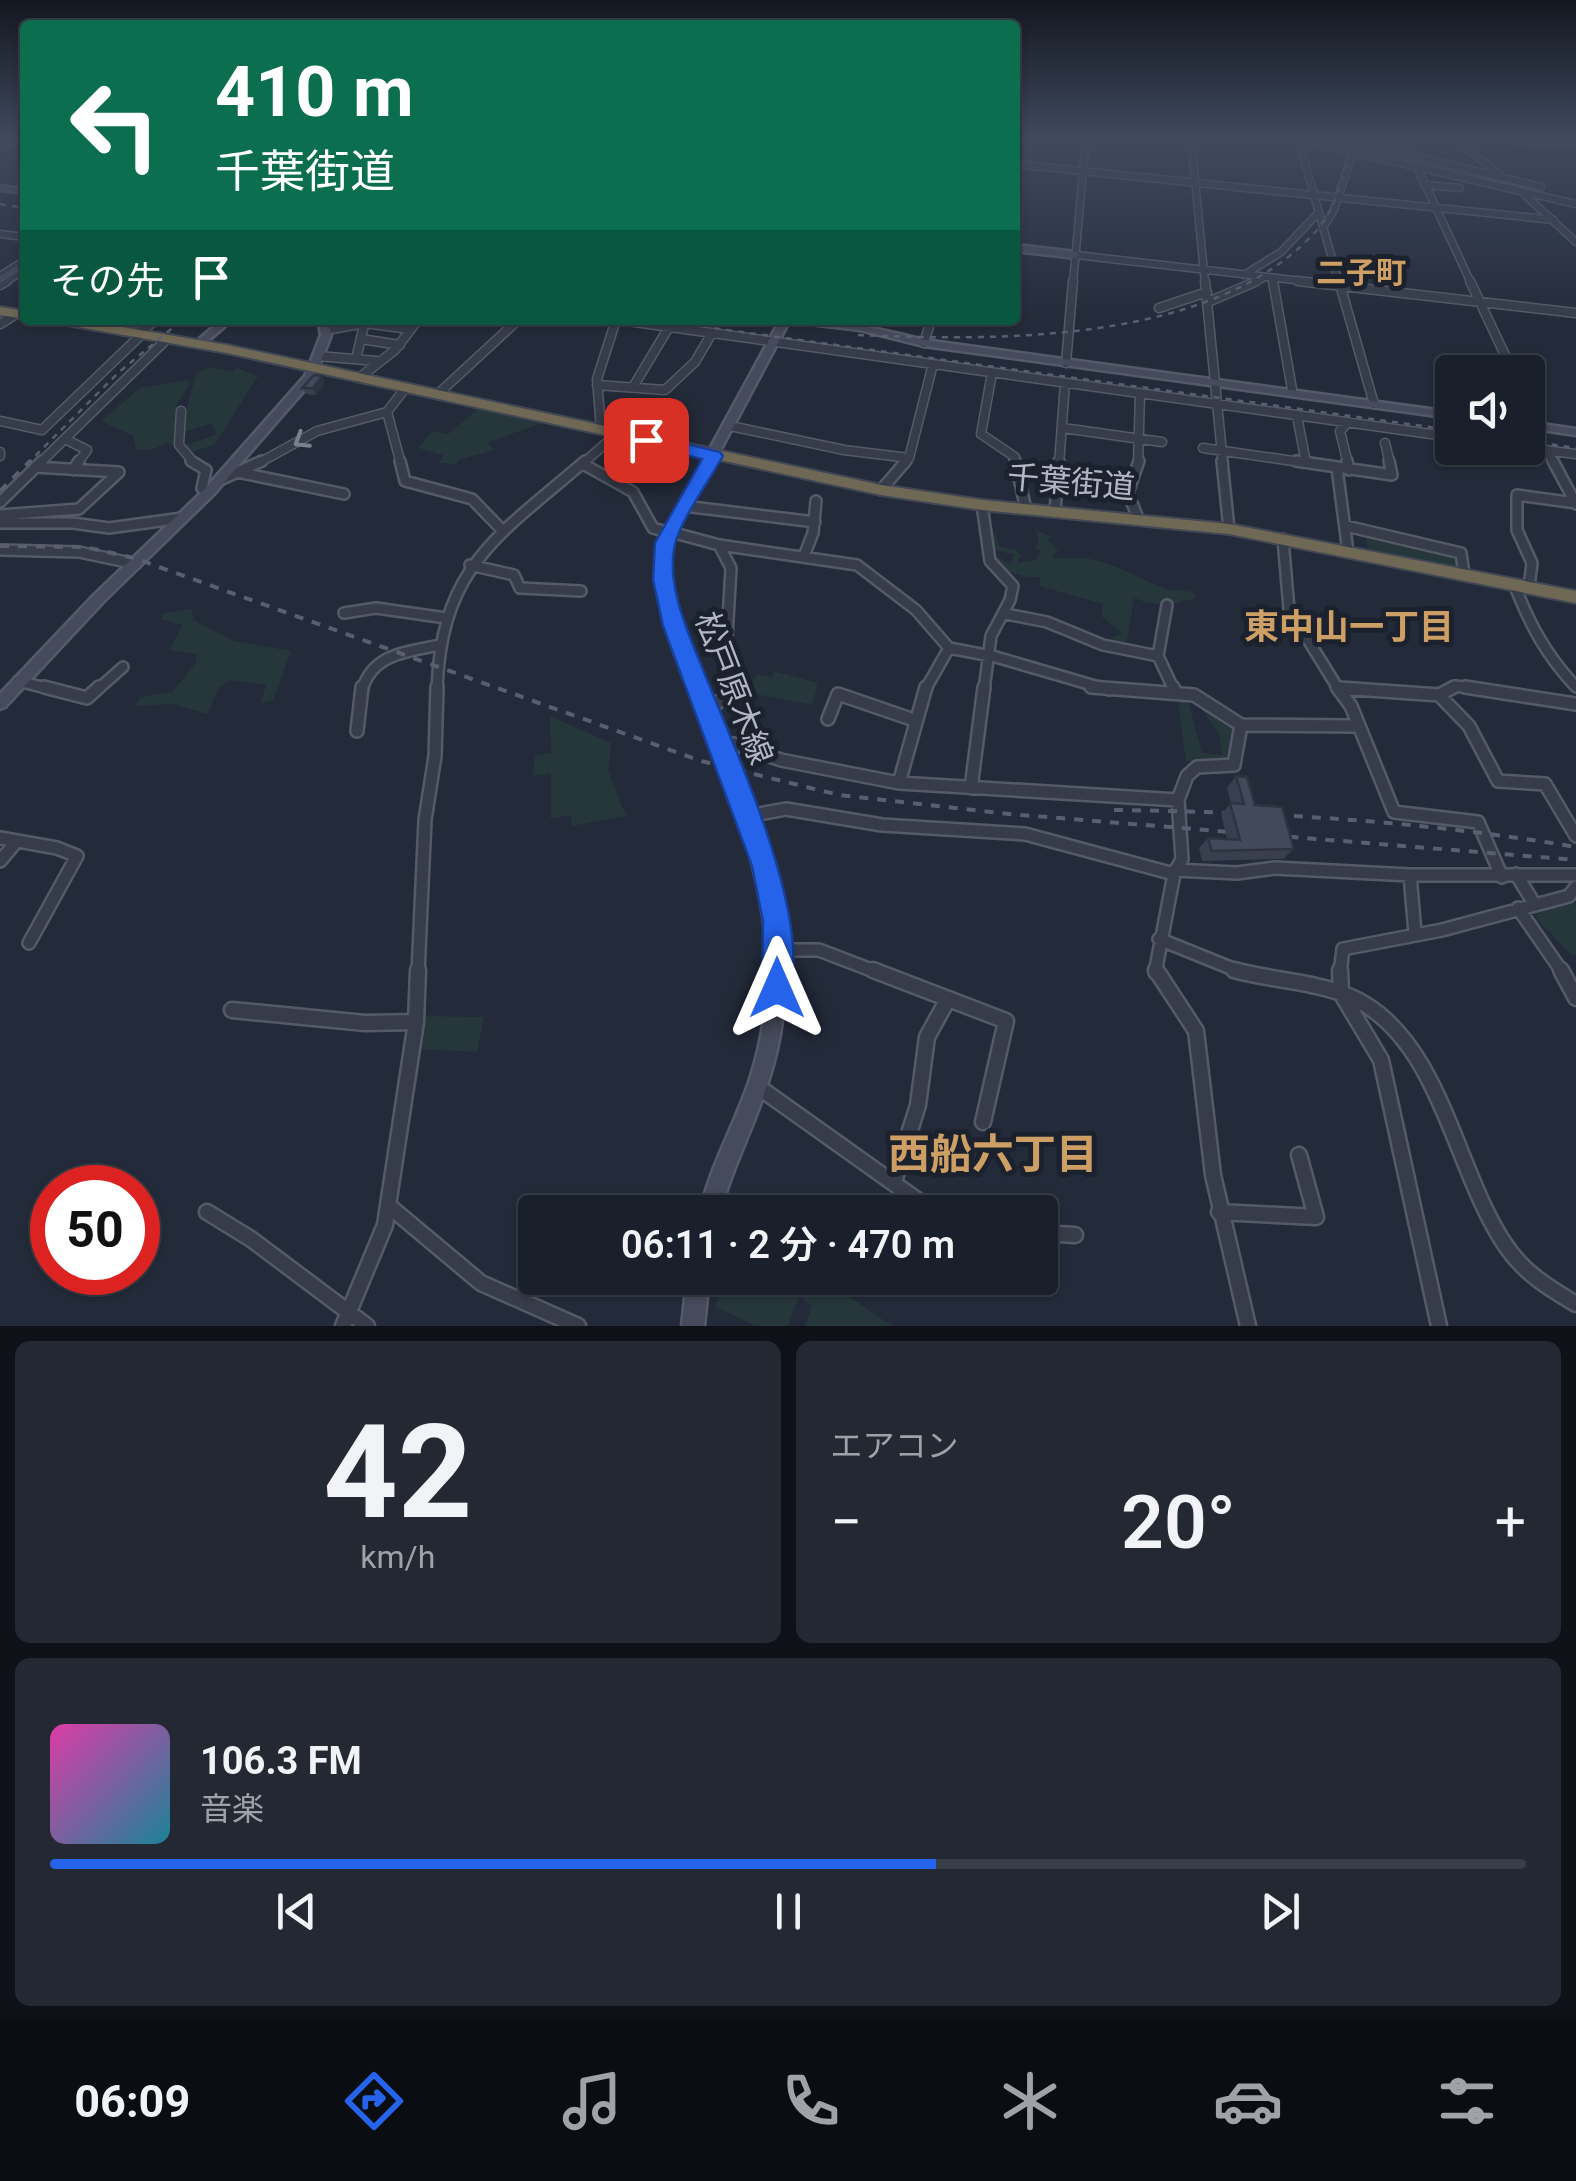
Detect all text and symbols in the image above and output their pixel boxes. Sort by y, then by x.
text: 410 m [215,51,414,133]
icon: left [50,60,180,190]
text: 千葉街道 [215,145,395,198]
icon: arrive [184,250,239,305]
district label: 二子町 [1316,255,1406,290]
text: その先 [50,259,164,303]
map controls [1435,355,1545,465]
button: sound [1435,355,1545,465]
pin [604,398,689,483]
icon: arrive [619,413,674,468]
one-way arrow [294,429,312,448]
street label: 千葉街道 [1006,457,1136,507]
street label: 松戸原木線 [688,606,780,770]
district label: 東中山一丁目 [1244,607,1454,648]
position arrow [725,936,829,1040]
district label: 西船六丁目 [888,1130,1098,1179]
speed limit sign: 50 [30,1165,160,1295]
text: 06:11 · 2 分 · 470 m [621,1223,955,1267]
text: 42 [323,1396,472,1549]
text: エアコン [831,1427,959,1465]
text: 20° [1121,1478,1236,1566]
text: − [831,1490,862,1554]
text: + [1495,1490,1526,1554]
text: km/h [360,1538,435,1576]
text: 106.3 FM [200,1739,362,1783]
text: 音楽 [200,1790,264,1828]
icon: previous [269,1884,324,1939]
icon: pause [761,1884,816,1939]
icon: next [1253,1884,1308,1939]
icon: directions [339,2066,409,2136]
icon: music [557,2066,627,2136]
icon: phone [776,2066,846,2136]
icon: climate [995,2066,1065,2136]
icon: car [1213,2066,1283,2136]
icon: filters [1432,2066,1502,2136]
text: 06:09 [74,2075,190,2128]

